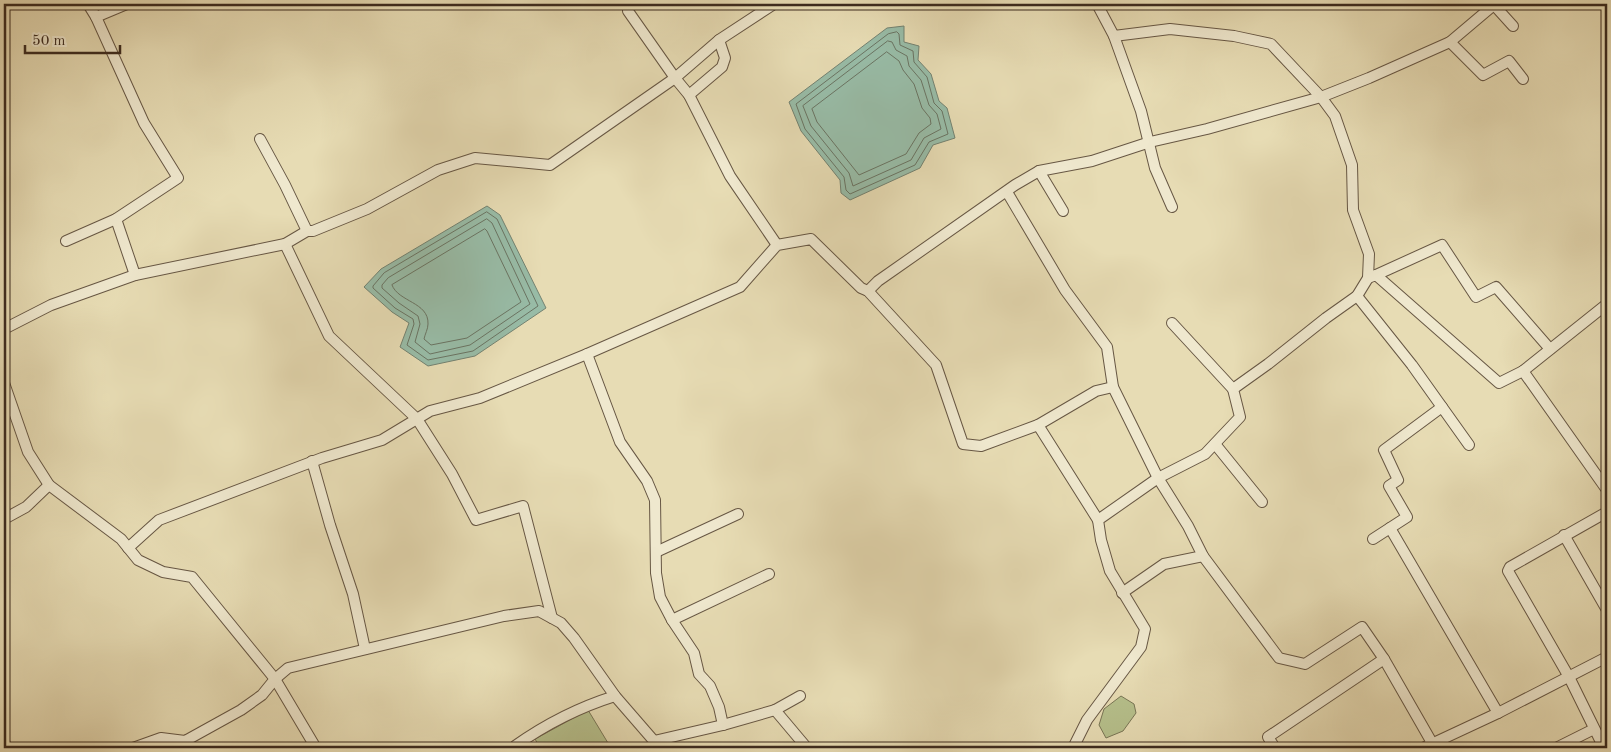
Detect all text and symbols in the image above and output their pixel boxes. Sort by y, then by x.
scale bar [25,22,120,54]
text: 50 m [32,34,66,49]

